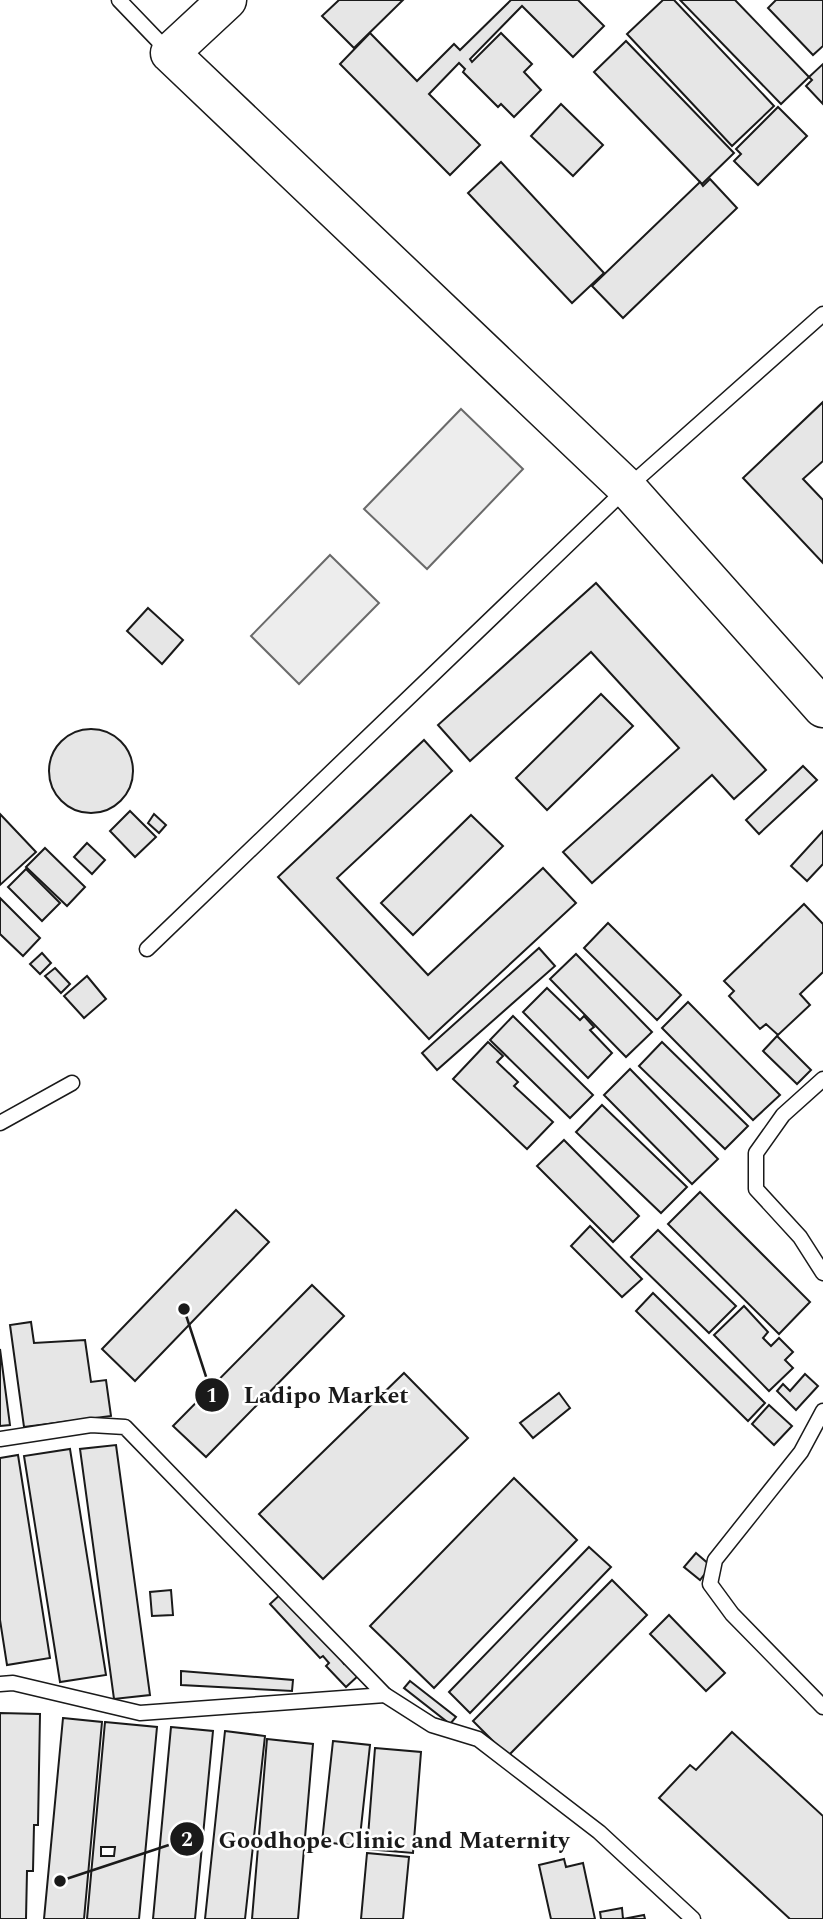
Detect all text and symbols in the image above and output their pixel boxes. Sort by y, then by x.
callout: Ladipo Market [195,1372,423,1417]
text: Ladipo Market [243,1378,409,1414]
text: 1 [206,1380,218,1412]
callout: Goodhope Clinic and Maternity [170,1817,584,1862]
text: Goodhope Clinic and Maternity [218,1823,571,1859]
text: 2 [181,1824,193,1856]

